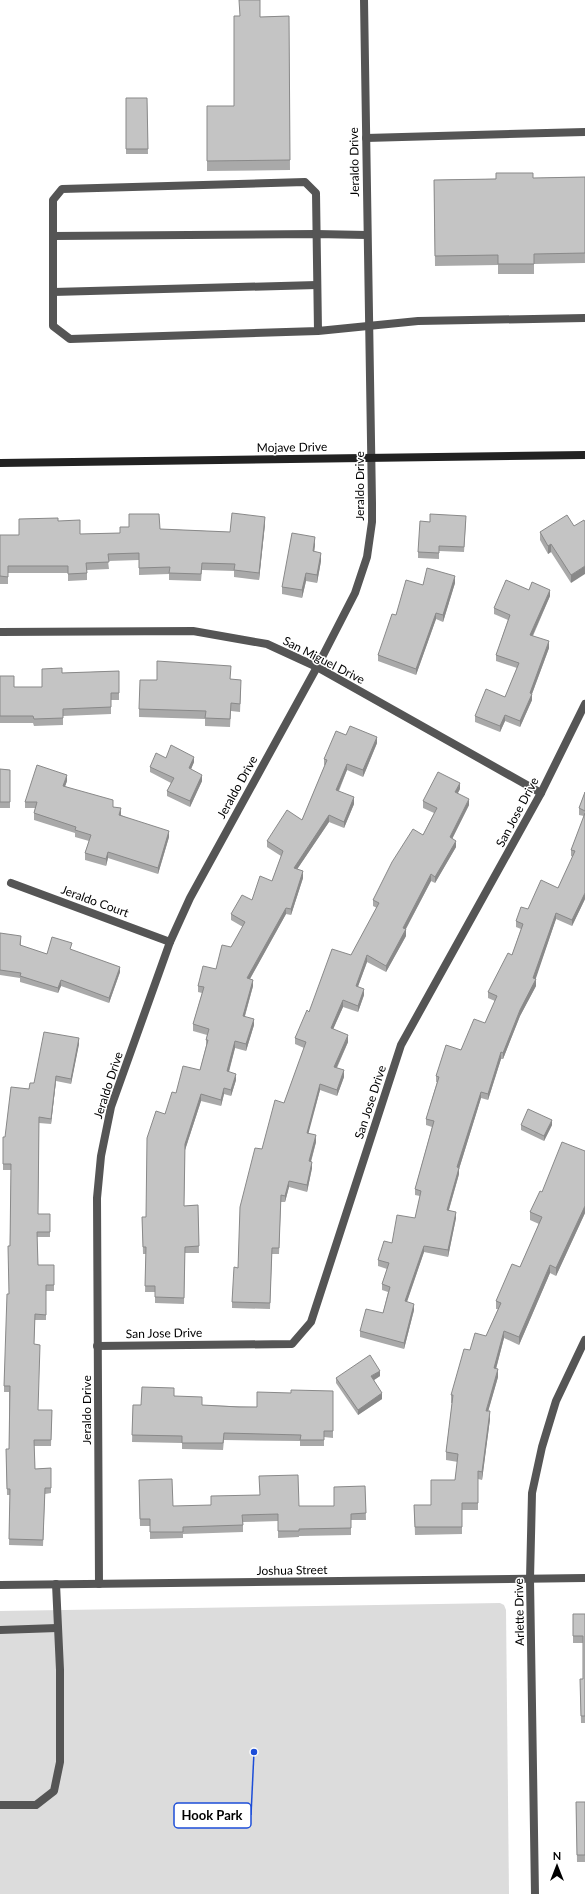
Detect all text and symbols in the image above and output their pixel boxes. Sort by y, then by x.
street label: Jeraldo Drive [346,127,362,197]
street label: Mojave Drive [257,439,327,455]
street label: Jeraldo Drive [352,451,367,521]
street label: San Miguel Drive [281,633,367,687]
street label: Jeraldo Drive [214,753,260,821]
street label: San Jose Drive [492,775,542,849]
street label: Jeraldo Court [59,882,132,920]
street label: Jeraldo Drive [90,1050,126,1120]
street label: San Jose Drive [351,1063,389,1141]
street label: San Jose Drive [126,1325,202,1341]
street label: Jeraldo Drive [79,1375,94,1445]
street label: Joshua Street [256,1562,328,1578]
street label: Arlette Drive [511,1578,527,1646]
callout: Hook Park [174,1803,251,1828]
text: Hook Park [181,1807,243,1823]
north arrow [537,1846,577,1886]
text: N [553,1849,561,1862]

